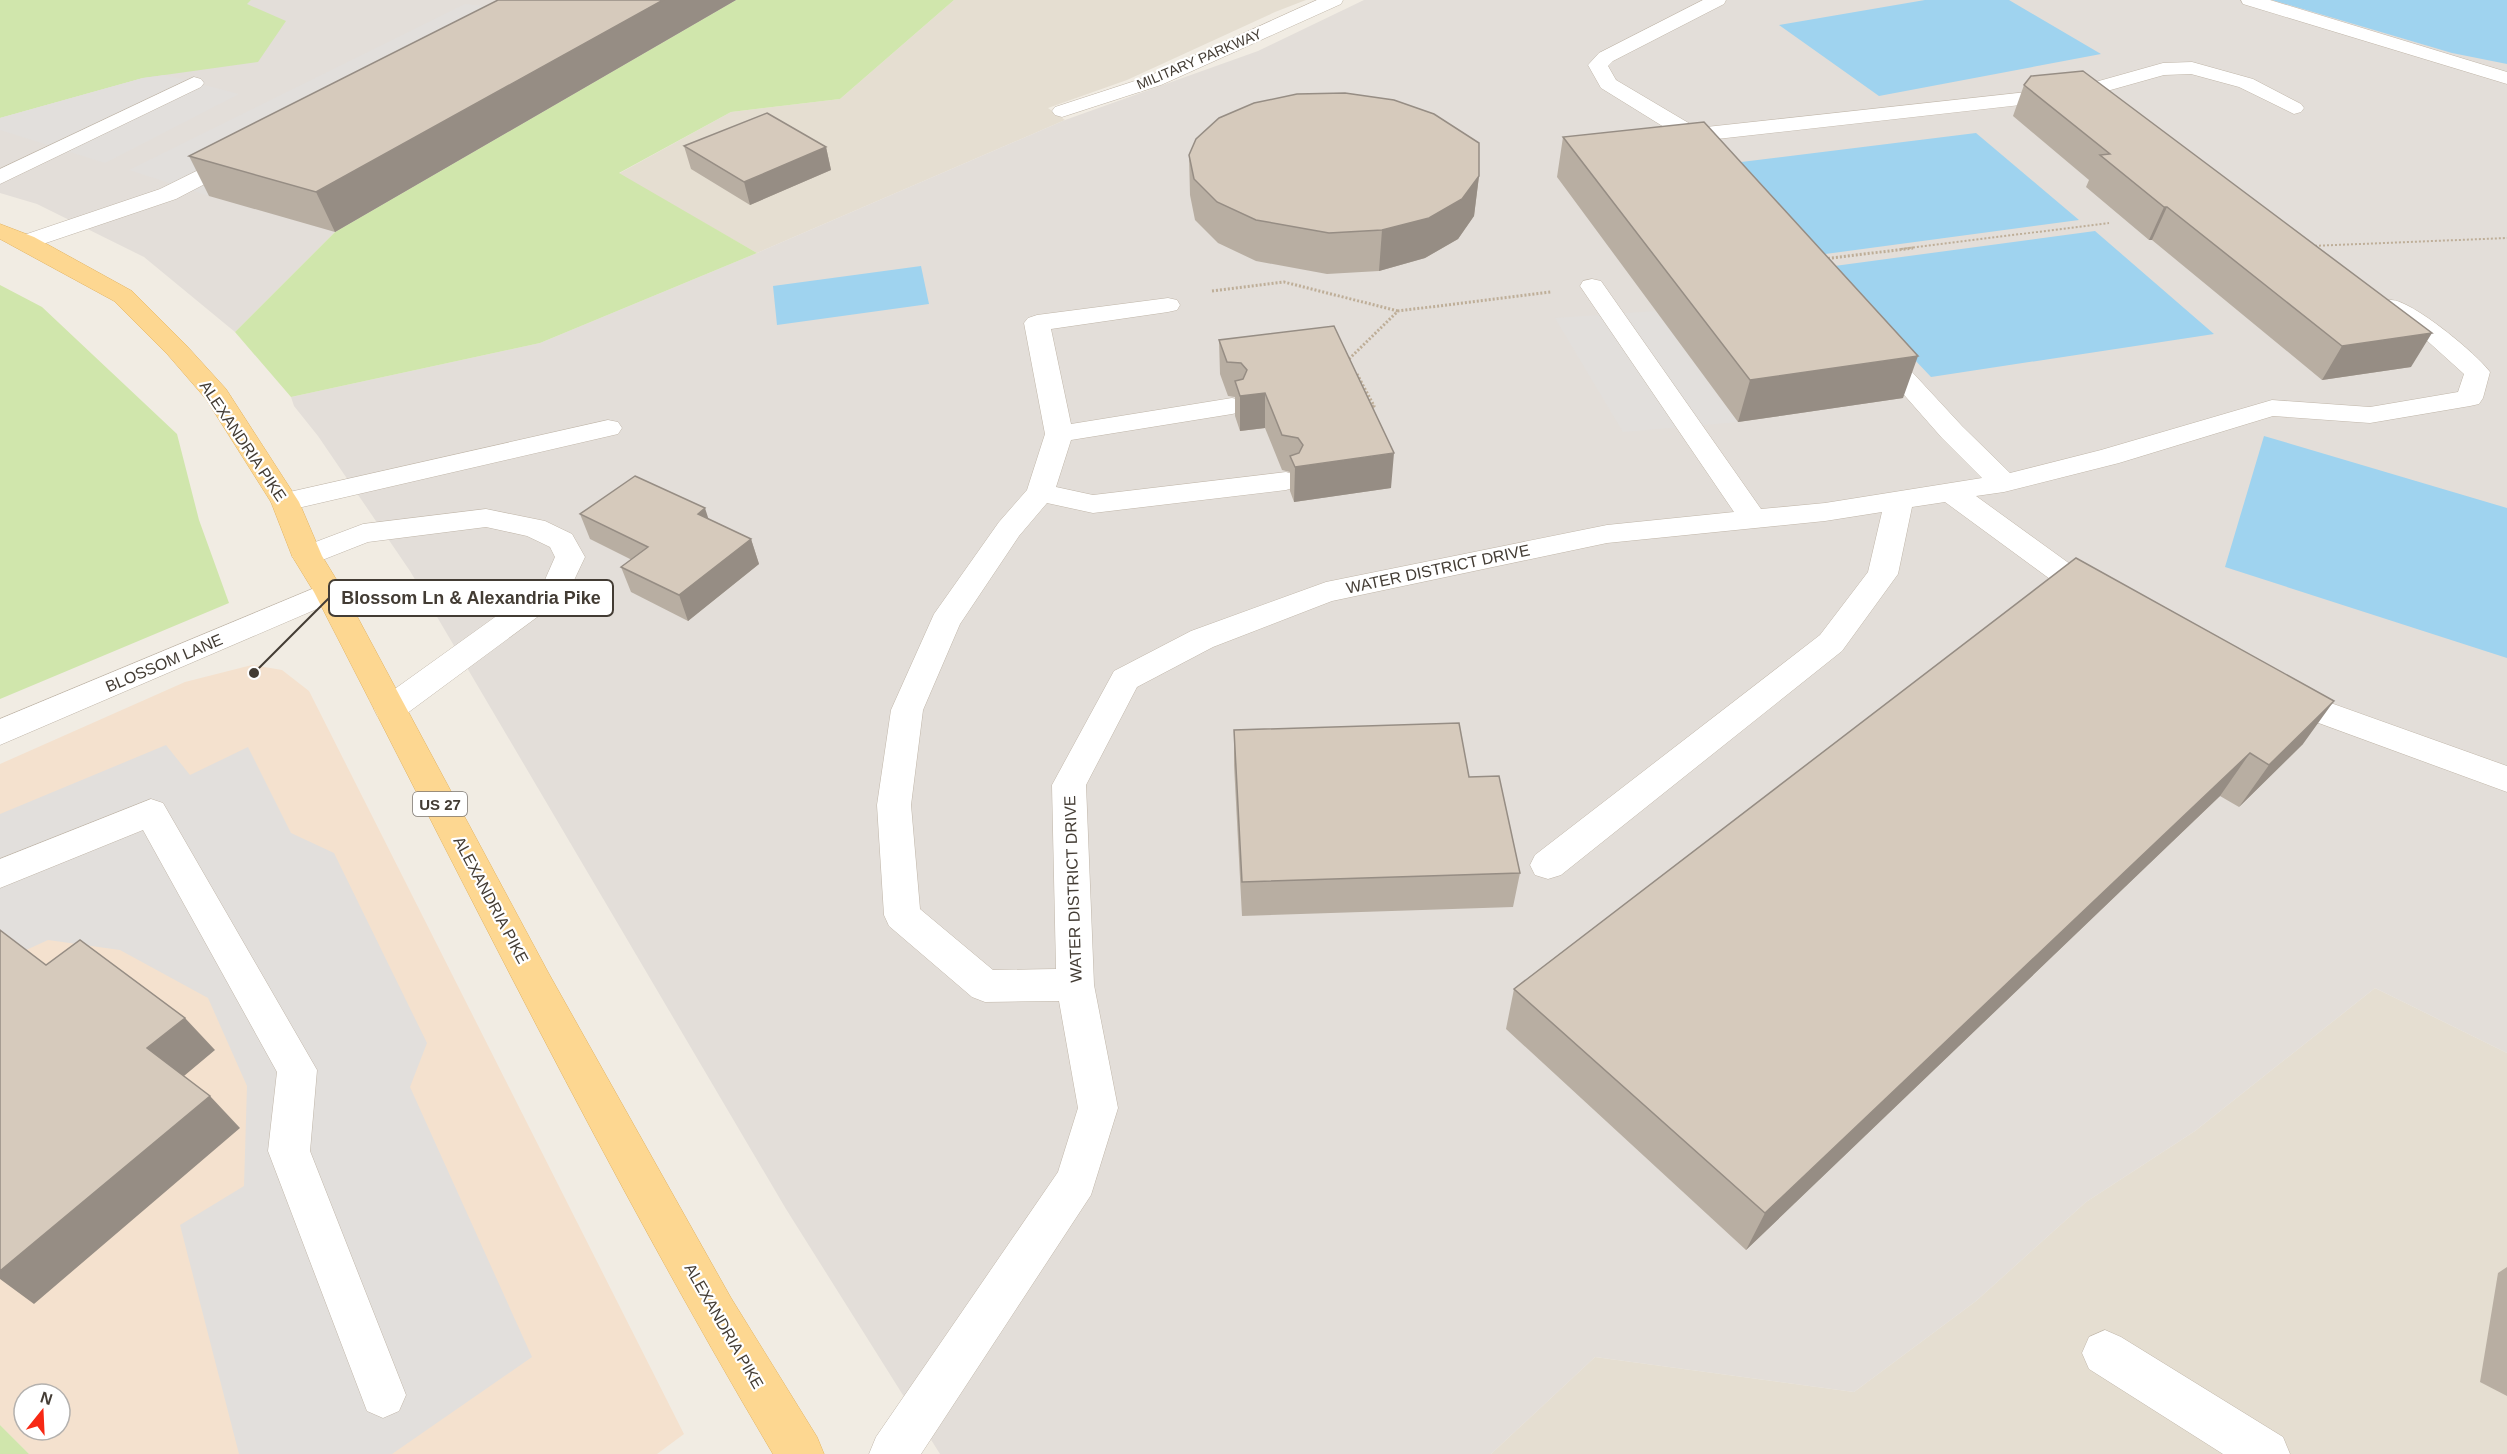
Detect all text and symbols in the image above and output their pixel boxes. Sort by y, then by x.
street label: MILITARY PARKWAY [1134,25,1265,93]
street label: ALEXANDRIA PIKE [196,378,290,504]
street label: WATER DISTRICT DRIVE [1345,541,1531,597]
callout: Blossom Ln & Alexandria Pike [329,580,613,616]
text: Blossom Ln & Alexandria Pike [341,588,601,608]
street label: BLOSSOM LANE [103,631,225,695]
road number: US 27 [413,792,467,816]
street label: WATER DISTRICT DRIVE [1061,795,1085,983]
street label: ALEXANDRIA PIKE [450,834,532,966]
street label: ALEXANDRIA PIKE [681,1261,767,1391]
north arrow [12,1382,72,1442]
text: N [38,1388,55,1408]

